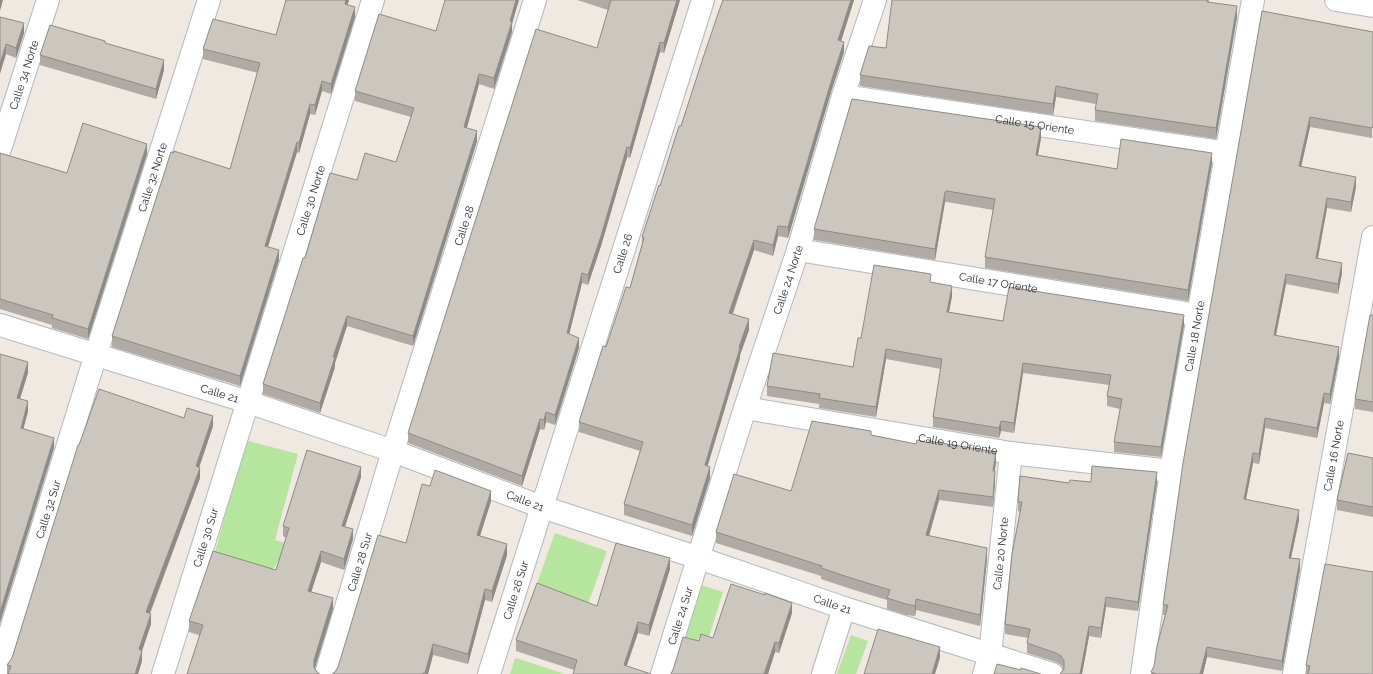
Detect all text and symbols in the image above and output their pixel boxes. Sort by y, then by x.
street label: Calle 34 Norte [7,38,41,111]
street label: Calle 15 Oriente [994,112,1076,137]
street label: Calle 32 Norte [135,140,170,214]
street label: Calle 30 Norte [293,163,328,237]
street label: Calle 28 [452,204,476,247]
street label: Calle 26 [610,232,635,275]
street label: Calle 24 Norte [770,243,806,316]
street label: Calle 17 Oriente [958,270,1039,295]
street label: Calle 18 Norte [1182,299,1207,373]
street label: Calle 21 [199,381,241,405]
street label: Calle 16 Norte [1321,418,1346,492]
street label: Calle 19 Oriente [917,431,999,457]
street label: Calle 32 Sur [33,478,63,540]
street label: Calle 21 [505,488,546,514]
street label: Calle 30 Sur [190,506,221,569]
street label: Calle 20 Norte [990,516,1011,590]
street label: Calle 28 Sur [345,531,375,593]
street label: Calle 26 Sur [500,559,531,621]
street label: Calle 24 Sur [665,585,695,647]
street label: Calle 21 [812,591,853,616]

